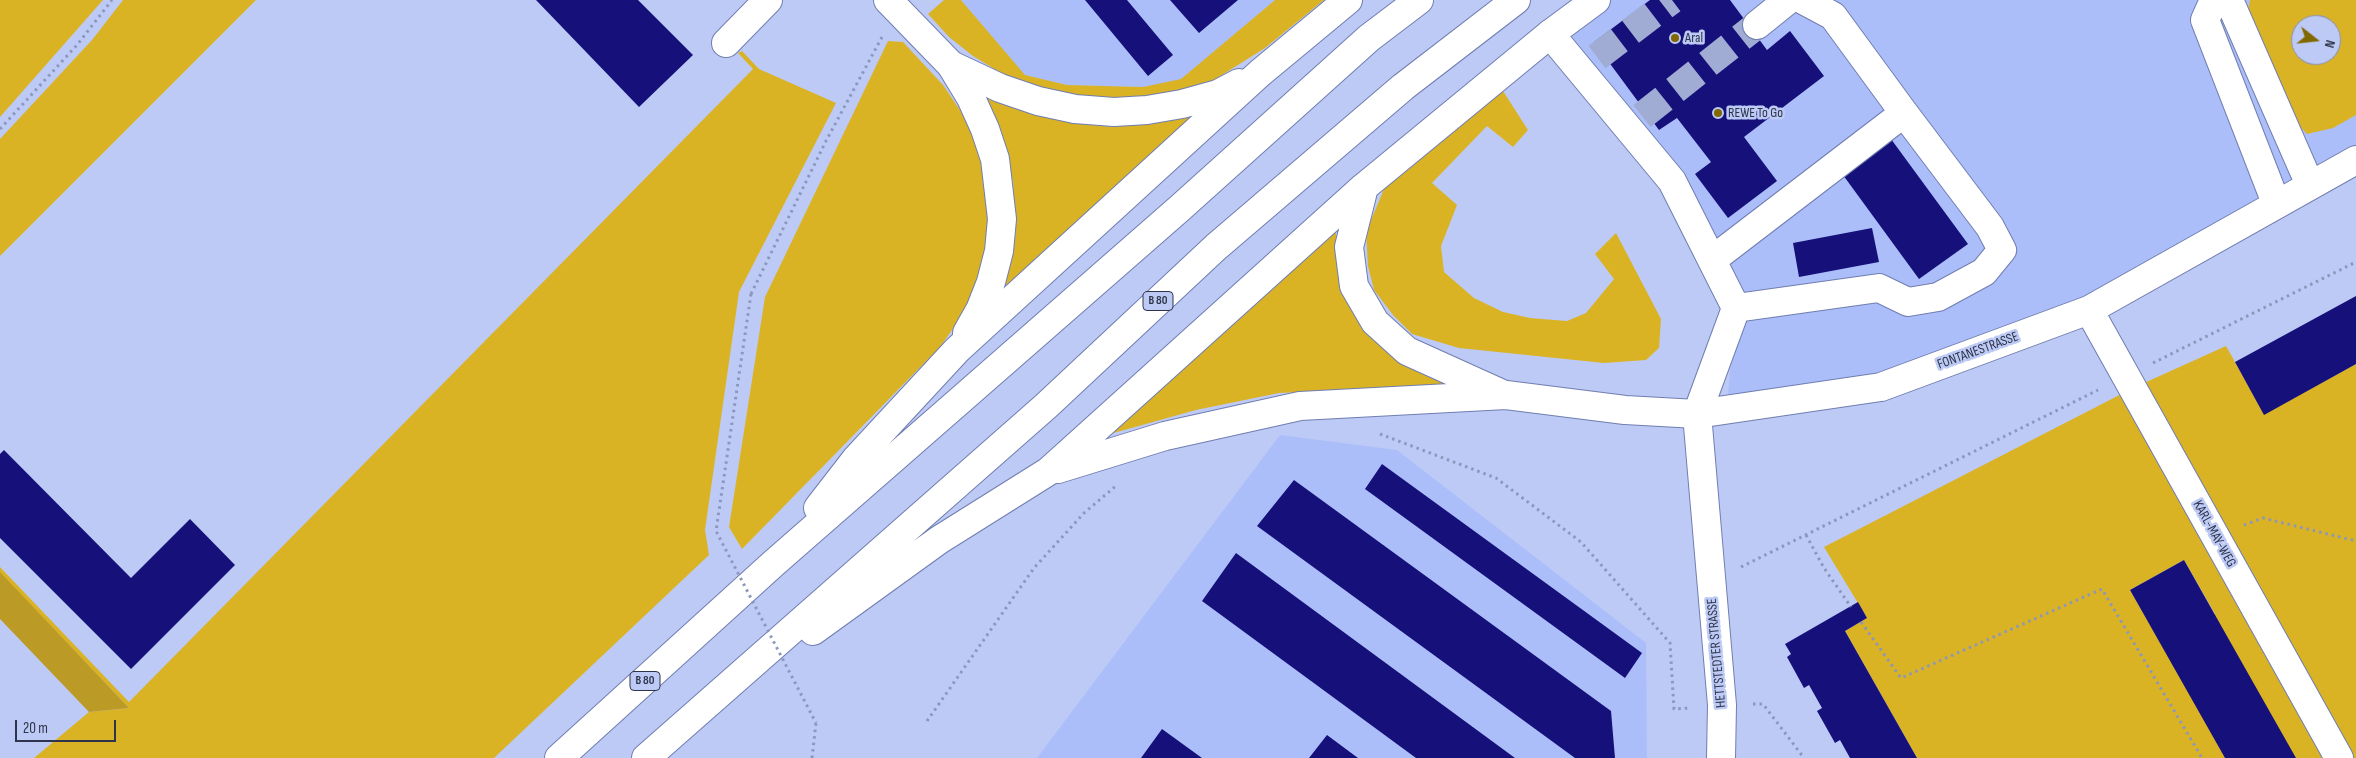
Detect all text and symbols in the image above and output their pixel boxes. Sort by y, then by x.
north arrow [2291,15,2341,65]
place label: Aral [1685,30,1703,46]
marker: Aral [1669,32,1681,44]
text: N [2321,38,2339,50]
place label: REWE To Go [1728,105,1783,121]
marker: REWE To Go [1712,107,1724,119]
road number: B 80 [1143,292,1173,310]
street label: FONTANESTRASSE [1935,329,2021,373]
street label: KARL-MAY-WEG [2189,498,2239,570]
street label: HETTSTEDTER STRASSE [1704,598,1730,708]
road number: B 80 [630,671,660,690]
scale bar [18,710,119,742]
text: 20 m [23,719,48,738]

